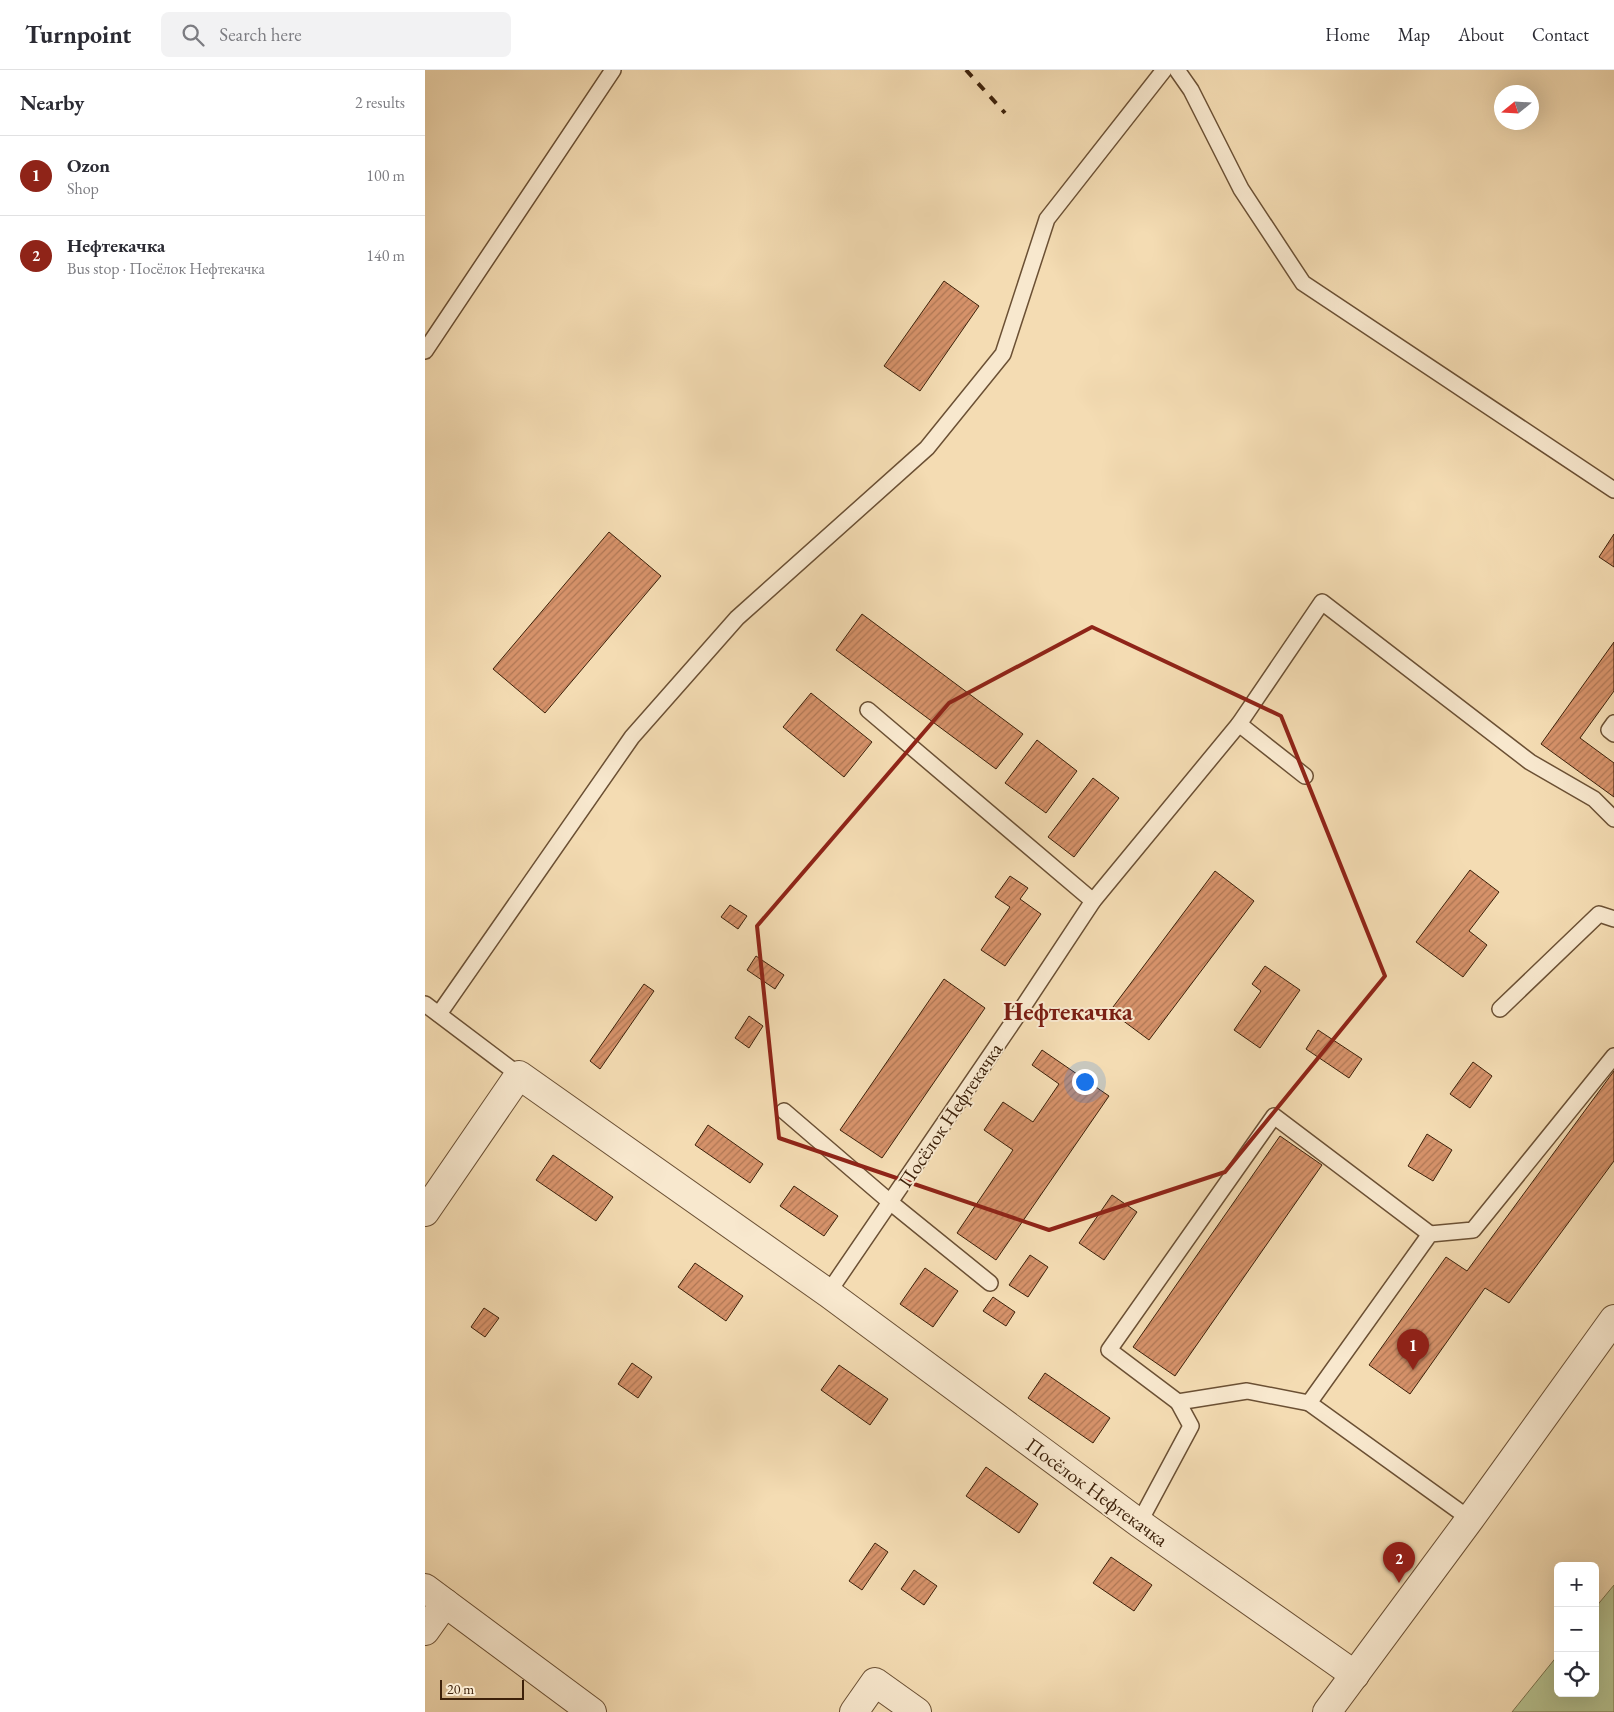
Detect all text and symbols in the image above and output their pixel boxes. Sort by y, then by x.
search box [161,12,511,57]
text: Turnpoint [25,19,131,50]
icon: search [179,21,207,49]
text: Search here [219,22,302,47]
text: Home [1325,23,1370,46]
text: Map [1398,23,1430,46]
text: About [1458,23,1504,46]
text: Contact [1532,23,1589,46]
north arrow [1494,85,1539,130]
text: Nearby [20,89,84,116]
text: 2 results [355,92,405,113]
text: Ozon [67,153,110,178]
text: 1 [32,165,40,186]
text: 100 m [366,165,405,186]
text: Shop [67,178,99,199]
text: Нефтекачка [67,233,165,258]
text: 2 [32,245,40,266]
text: 140 m [366,245,405,266]
text: Bus stop · Посёлок Нефтекачка [67,258,265,279]
district label: Нефтекачка [1003,995,1134,1027]
street label: Посёлок Нефтекачка [892,1037,1008,1193]
your location [1072,1069,1098,1095]
pin: 1 [1397,1329,1429,1370]
street label: Посёлок Нефтекачка [1021,1432,1173,1552]
pin: 2 [1383,1542,1415,1583]
map controls [1554,1562,1599,1697]
button: + [1554,1562,1599,1607]
button: − [1554,1607,1599,1652]
button: locate [1554,1652,1599,1697]
scale bar [440,1677,524,1700]
text: 20 m [447,1680,474,1698]

